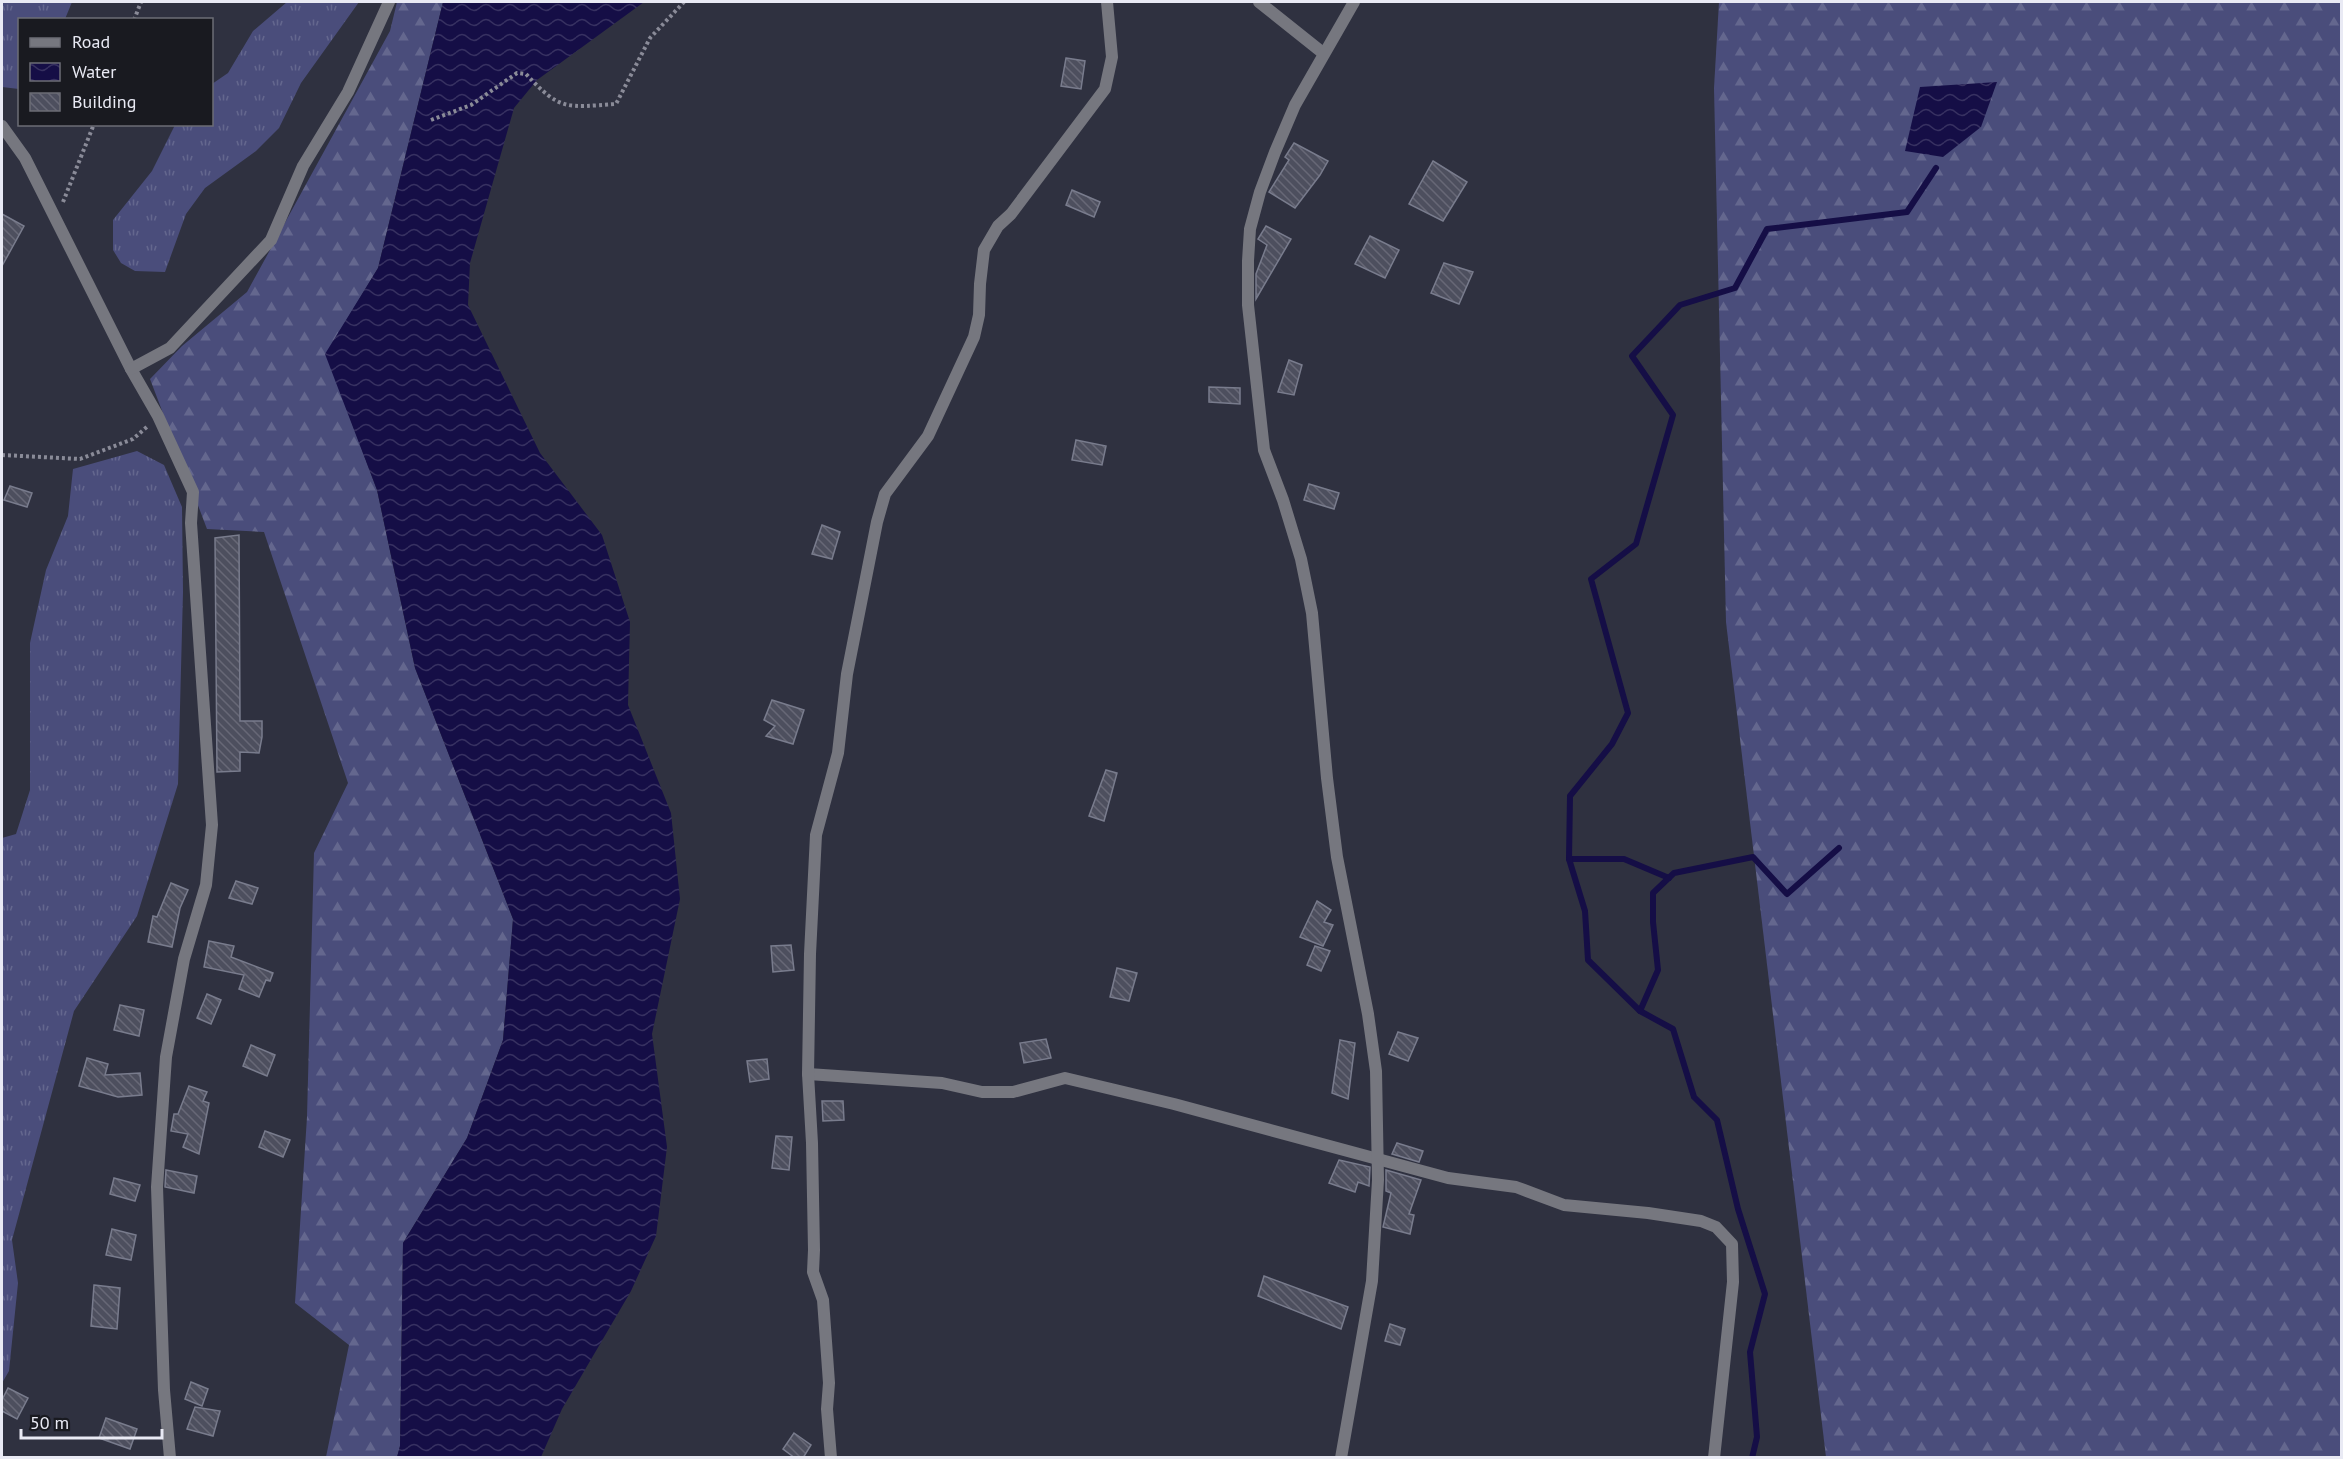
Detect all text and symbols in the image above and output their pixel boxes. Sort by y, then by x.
legend [18,18,213,126]
text: Road [72,30,110,53]
text: Water [72,60,116,83]
text: Building [72,90,136,113]
scale bar [21,1402,162,1440]
text: 50 m [30,1411,69,1434]

